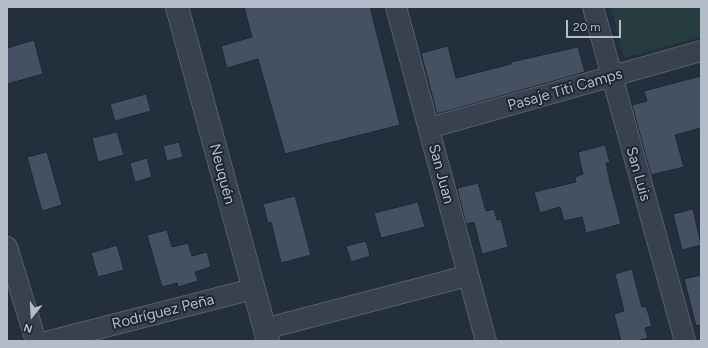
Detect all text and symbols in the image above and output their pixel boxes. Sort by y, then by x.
scale bar [568,12,623,38]
text: 20 m [573,20,601,34]
street label: Pasaje Titi Camps [506,65,624,115]
street label: Neuquén [205,142,239,206]
street label: San Juan [424,142,458,206]
street label: San Luis [622,145,654,203]
street label: Rodríguez Peña [110,291,216,333]
north arrow [12,296,52,336]
text: N [22,320,34,335]

